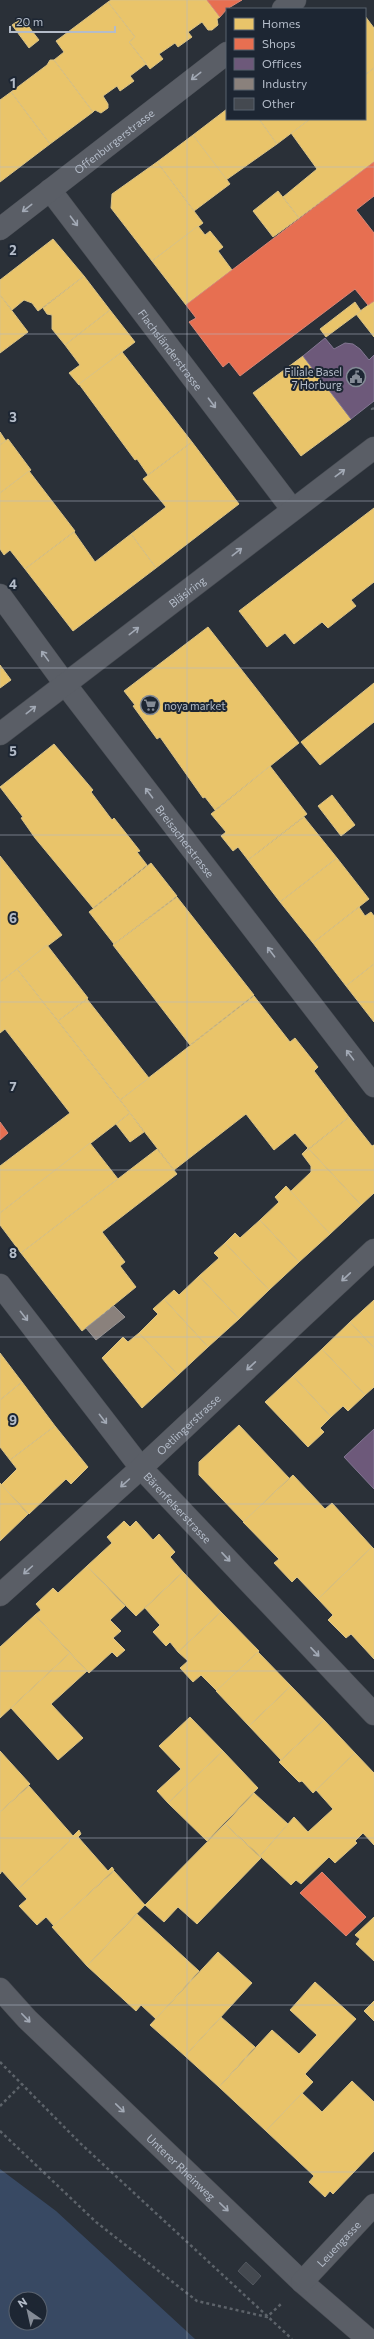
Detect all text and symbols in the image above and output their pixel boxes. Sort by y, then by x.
scale bar [10,8,115,34]
legend [226,8,366,120]
text: 20 m [16,14,43,28]
text: Homes [262,16,300,30]
text: Shops [262,36,296,50]
text: Offices [262,56,302,70]
one-way arrow [191,72,202,81]
text: 1 [10,75,16,91]
text: Industry [262,76,307,90]
text: Other [262,96,295,110]
street label: Offenburgerstrasse [71,106,157,176]
one-way arrow [22,204,33,212]
one-way arrow [70,215,78,226]
text: 2 [9,242,17,258]
street label: Flachsländerstrasse [136,306,206,393]
place label: Filiale Basel 7 Horburg [284,365,342,391]
public building icon: Filiale Basel 7 Horburg [345,366,367,388]
one-way arrow [207,397,216,408]
text: 3 [9,409,17,425]
one-way arrow [335,469,346,477]
one-way arrow [231,547,242,556]
street label: Bläsiring [166,573,208,609]
text: 4 [9,576,17,592]
one-way arrow [128,627,139,635]
one-way arrow [41,651,49,662]
supermarket icon: noya market [139,694,161,716]
place label: noya market [164,699,226,712]
one-way arrow [25,706,36,715]
text: 5 [9,743,17,759]
one-way arrow [145,788,154,799]
street label: Breisacherstrasse [154,802,218,880]
text: 6 [9,910,17,926]
one-way arrow [267,946,275,957]
one-way arrow [346,1050,355,1061]
text: 7 [9,1078,17,1094]
text: 8 [9,1245,17,1261]
one-way arrow [340,1272,351,1281]
one-way arrow [20,1310,28,1321]
one-way arrow [246,1361,256,1370]
street label: Oetlingerstrasse [153,1391,223,1457]
text: 9 [9,1412,17,1428]
one-way arrow [99,1413,107,1424]
street label: Bärenfelserstrasse [142,1469,215,1545]
one-way arrow [120,1478,130,1487]
one-way arrow [221,1552,230,1562]
one-way arrow [23,1565,33,1574]
one-way arrow [310,1647,320,1657]
one-way arrow [21,2013,31,2023]
one-way arrow [115,2103,125,2113]
street label: Unterer Rheinweg [144,2131,218,2203]
one-way arrow [219,2202,229,2212]
street label: Leuengasse [314,2218,363,2269]
north arrow [8,2291,48,2331]
text: N [15,2295,29,2310]

